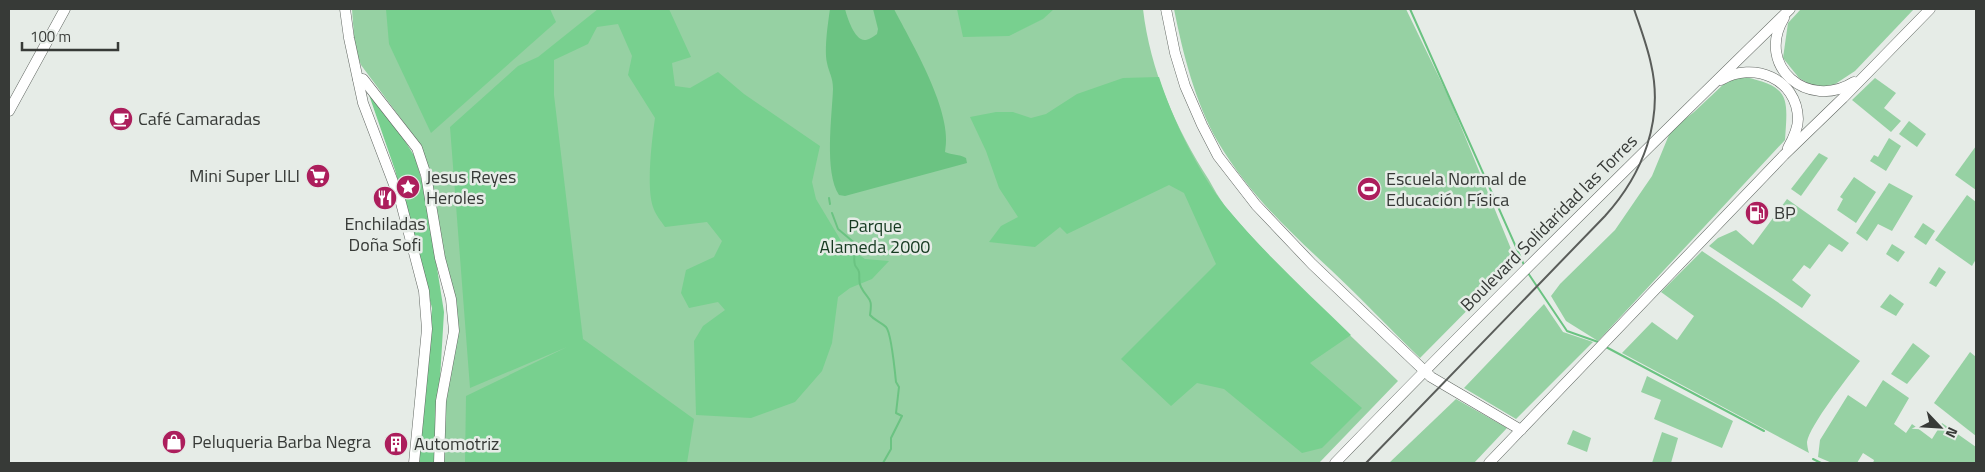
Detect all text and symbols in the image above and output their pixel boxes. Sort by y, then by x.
scale bar [22,20,119,52]
text: 100 m [30,25,71,48]
place label: Café Camaradas [138,105,261,132]
cafe icon: Café Camaradas [108,106,134,132]
street label: Boulevard Solidaridad las Torres [1454,128,1643,317]
place label: Mini Super LILI [189,162,300,189]
supermarket icon: Mini Super LILI [305,163,331,189]
place label: Jesus Reyes Heroles [426,163,516,211]
place label: Escuela Normal de Educación Física [1386,165,1527,213]
place icon: Jesus Reyes Heroles [395,174,421,200]
sports icon: Escuela Normal de Educación Física [1356,176,1382,202]
restaurant icon: Enchiladas Doña Sofi [372,185,398,211]
place label: BP [1774,199,1796,226]
fuel station icon: BP [1744,200,1770,226]
place label: Enchiladas Doña Sofi [344,210,426,258]
park label: Parque Alameda 2000 [820,212,930,260]
north arrow [1915,402,1965,452]
text: N [1941,424,1964,442]
place label: Peluqueria Barba Negra [192,428,371,455]
shop icon: Peluqueria Barba Negra [161,429,187,455]
place label: Automotriz [414,430,499,457]
building icon: Automotriz [383,431,409,457]

